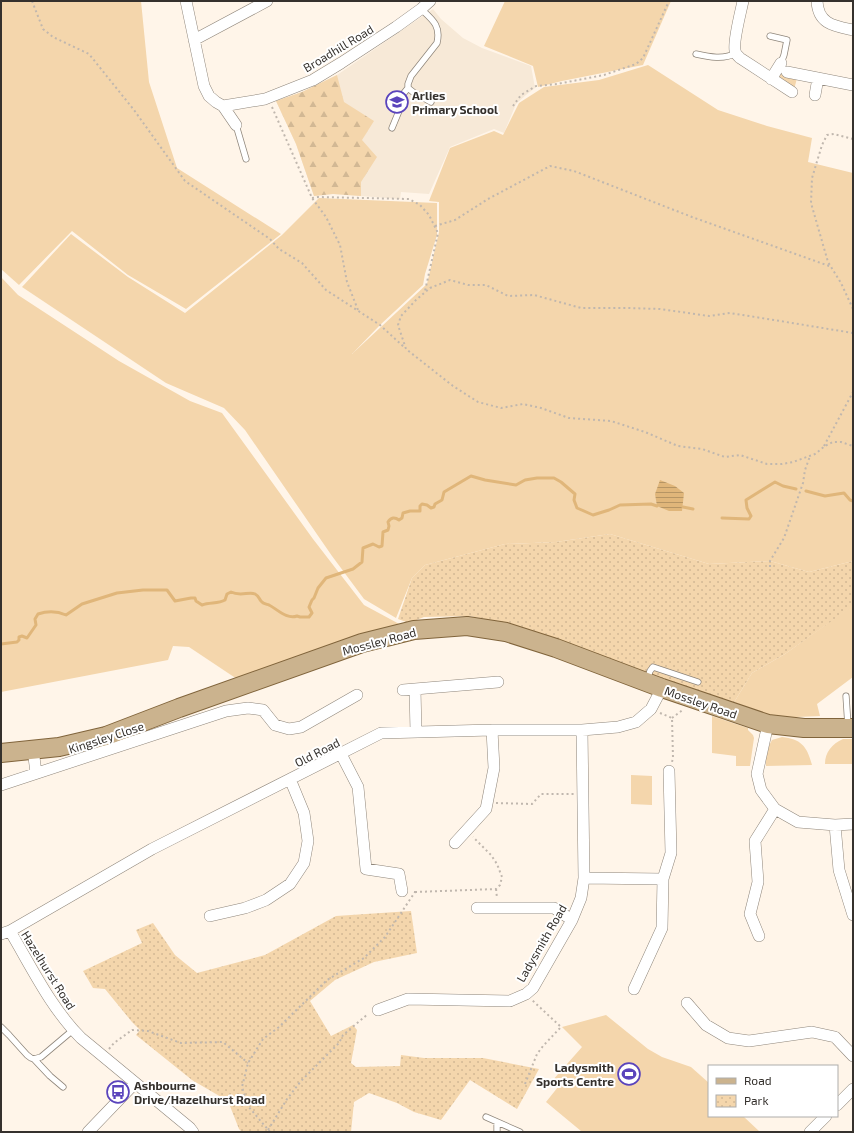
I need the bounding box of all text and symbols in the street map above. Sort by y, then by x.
street label: Broadhill Road [300,22,376,74]
place label: Arlies Primary School [412,88,498,117]
school or university icon: Arlies Primary School [384,89,410,115]
street label: Mossley Road [341,624,417,658]
street label: Mossley Road [663,683,739,721]
street label: Kingsley Close [67,718,145,756]
street label: Old Road [292,735,342,769]
street label: Ladysmith Road [513,902,569,984]
street label: Hazelhurst Road [19,928,79,1012]
place label: Ladysmith Sports Centre [536,1060,614,1088]
sports icon: Ladysmith Sports Centre [616,1061,642,1087]
legend [708,1065,838,1117]
text: Road [744,1073,772,1087]
place label: Ashbourne Drive/Hazelhurst Road [134,1078,265,1106]
bus stop icon: Ashbourne Drive/Hazelhurst Road [105,1079,131,1105]
text: Park [744,1093,769,1107]

